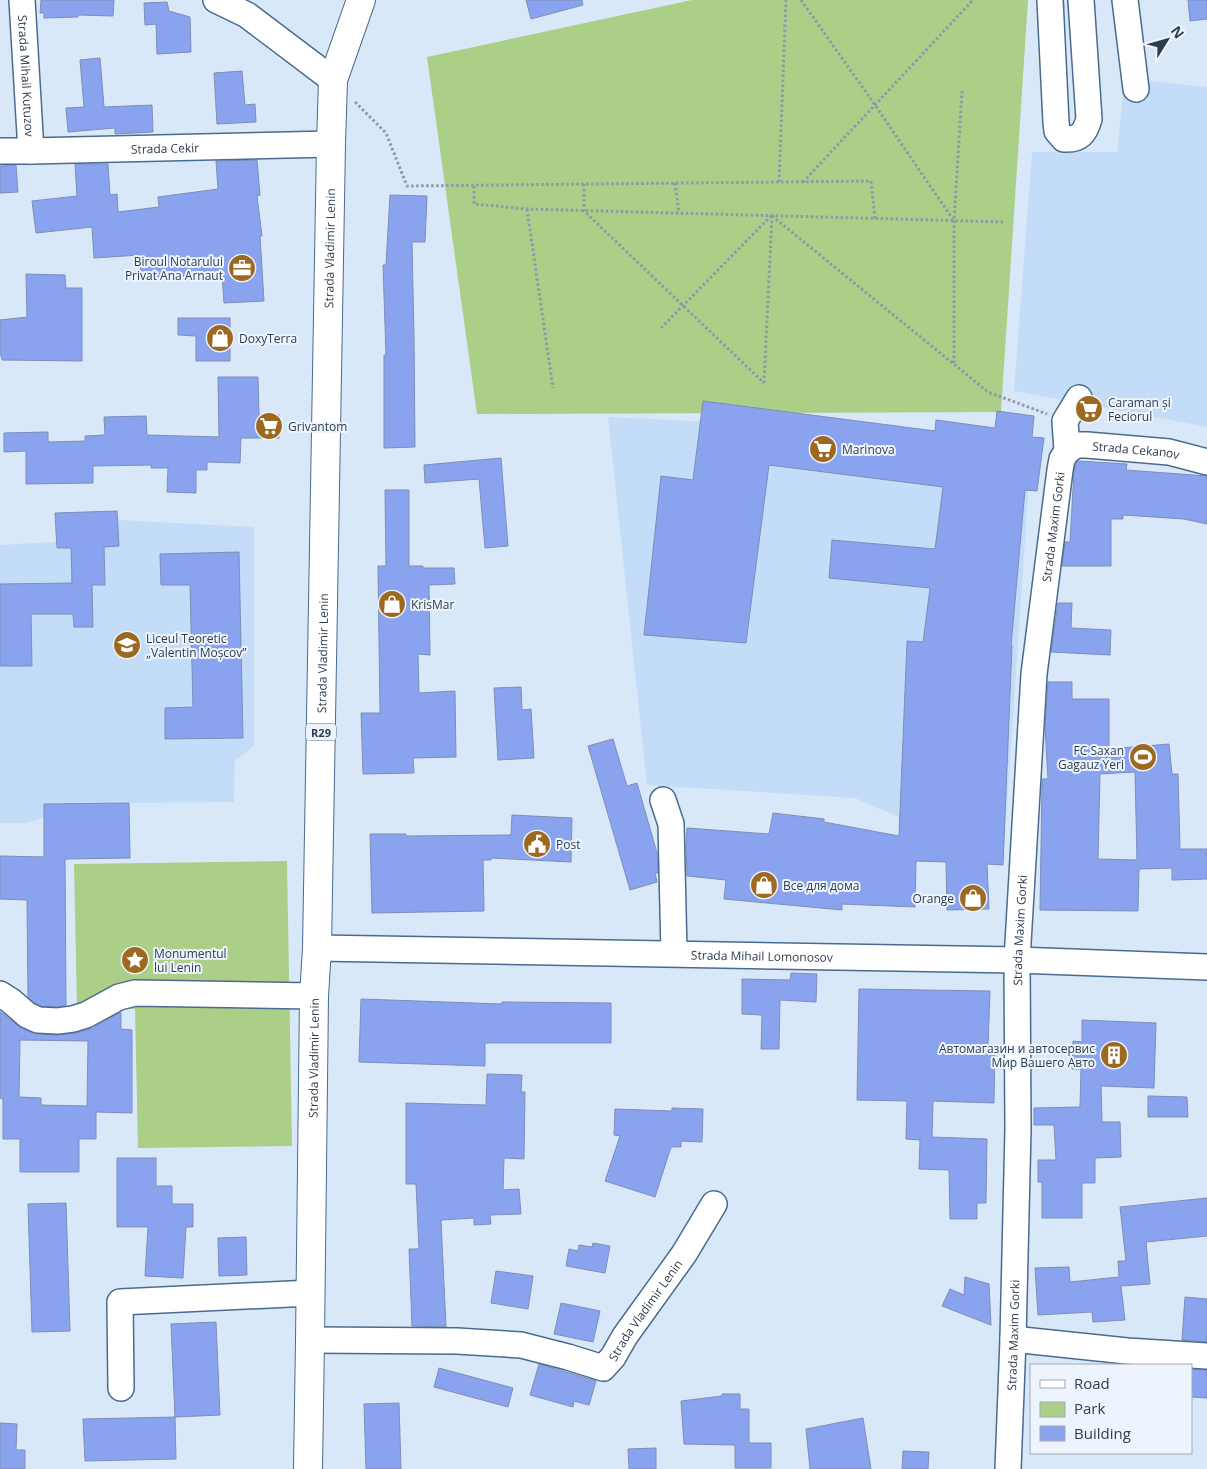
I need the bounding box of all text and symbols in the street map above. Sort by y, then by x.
street label: Strada Mihail Kutuzov [14,15,39,137]
north arrow [1142,15,1192,65]
text: N [1167,22,1189,42]
street label: Strada Cekir [131,139,199,157]
street label: Strada Vladimir Lenin [320,188,339,308]
place label: Biroul Notarului Privat Ana Arnaut [125,253,223,284]
office icon: Biroul Notarului Privat Ana Arnaut [227,253,257,283]
shop icon: DoxyTerra [205,323,235,353]
place label: DoxyTerra [239,330,297,347]
supermarket icon: Caraman și Feciorul [1074,394,1104,424]
place label: Caraman și Feciorul [1108,394,1171,425]
supermarket icon: Grivantom [254,411,284,441]
place label: Grivantom [288,418,347,435]
supermarket icon: Marinova [808,434,838,464]
street label: Strada Cekanov [1092,437,1181,463]
place label: Marinova [842,441,895,458]
street label: Strada Maxim Gorki [1037,471,1068,583]
shop icon: KrisMar [377,589,407,619]
street label: Strada Vladimir Lenin [313,593,332,713]
place label: KrisMar [411,596,454,613]
school or university icon: Liceul Teoretic „Valentin Moșcov” [112,630,142,660]
place label: Liceul Teoretic „Valentin Moșcov” [146,630,247,661]
road number: R29 [306,724,336,740]
place label: FC Saxan Gagauz Yeri [1058,742,1124,773]
sports icon: FC Saxan Gagauz Yeri [1128,742,1158,772]
public building icon: Post [522,829,552,859]
place label: Post [556,836,580,853]
shop icon: Все для дома [749,870,779,900]
street label: Strada Maxim Gorki [1008,874,1031,986]
place label: Все для дома [783,877,859,894]
shop icon: Orange [958,883,988,913]
place label: Orange [912,890,954,907]
place icon: Monumentul lui Lenin [120,945,150,975]
place label: Monumentul lui Lenin [154,945,227,976]
street label: Strada Mihail Lomonosov [691,946,833,965]
street label: Strada Vladimir Lenin [304,998,322,1118]
place label: Автомагазин и автосервис Мир Вашего Авто [939,1040,1095,1071]
building icon: Автомагазин и автосервис Мир Вашего Авто [1099,1040,1129,1070]
street label: Strada Vladimir Lenin [604,1256,686,1364]
street label: Strada Maxim Gorki [1003,1280,1023,1391]
legend [1030,1364,1192,1454]
text: Road [1074,1373,1110,1393]
text: Park [1074,1398,1105,1418]
text: Building [1074,1423,1131,1443]

